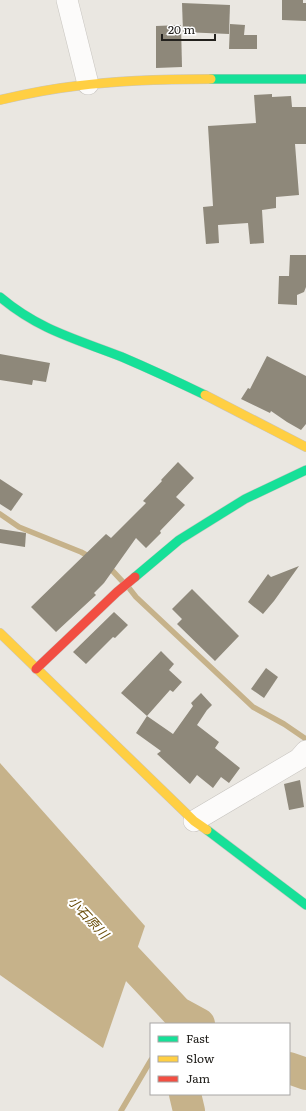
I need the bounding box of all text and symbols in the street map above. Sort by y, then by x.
scale bar [162,16,215,42]
text: 20 m [168,20,195,38]
water label: 小石原川 [64,892,115,944]
legend [150,1023,290,1095]
text: Fast [186,1029,210,1047]
text: Slow [186,1049,215,1067]
text: Jam [186,1069,211,1087]

